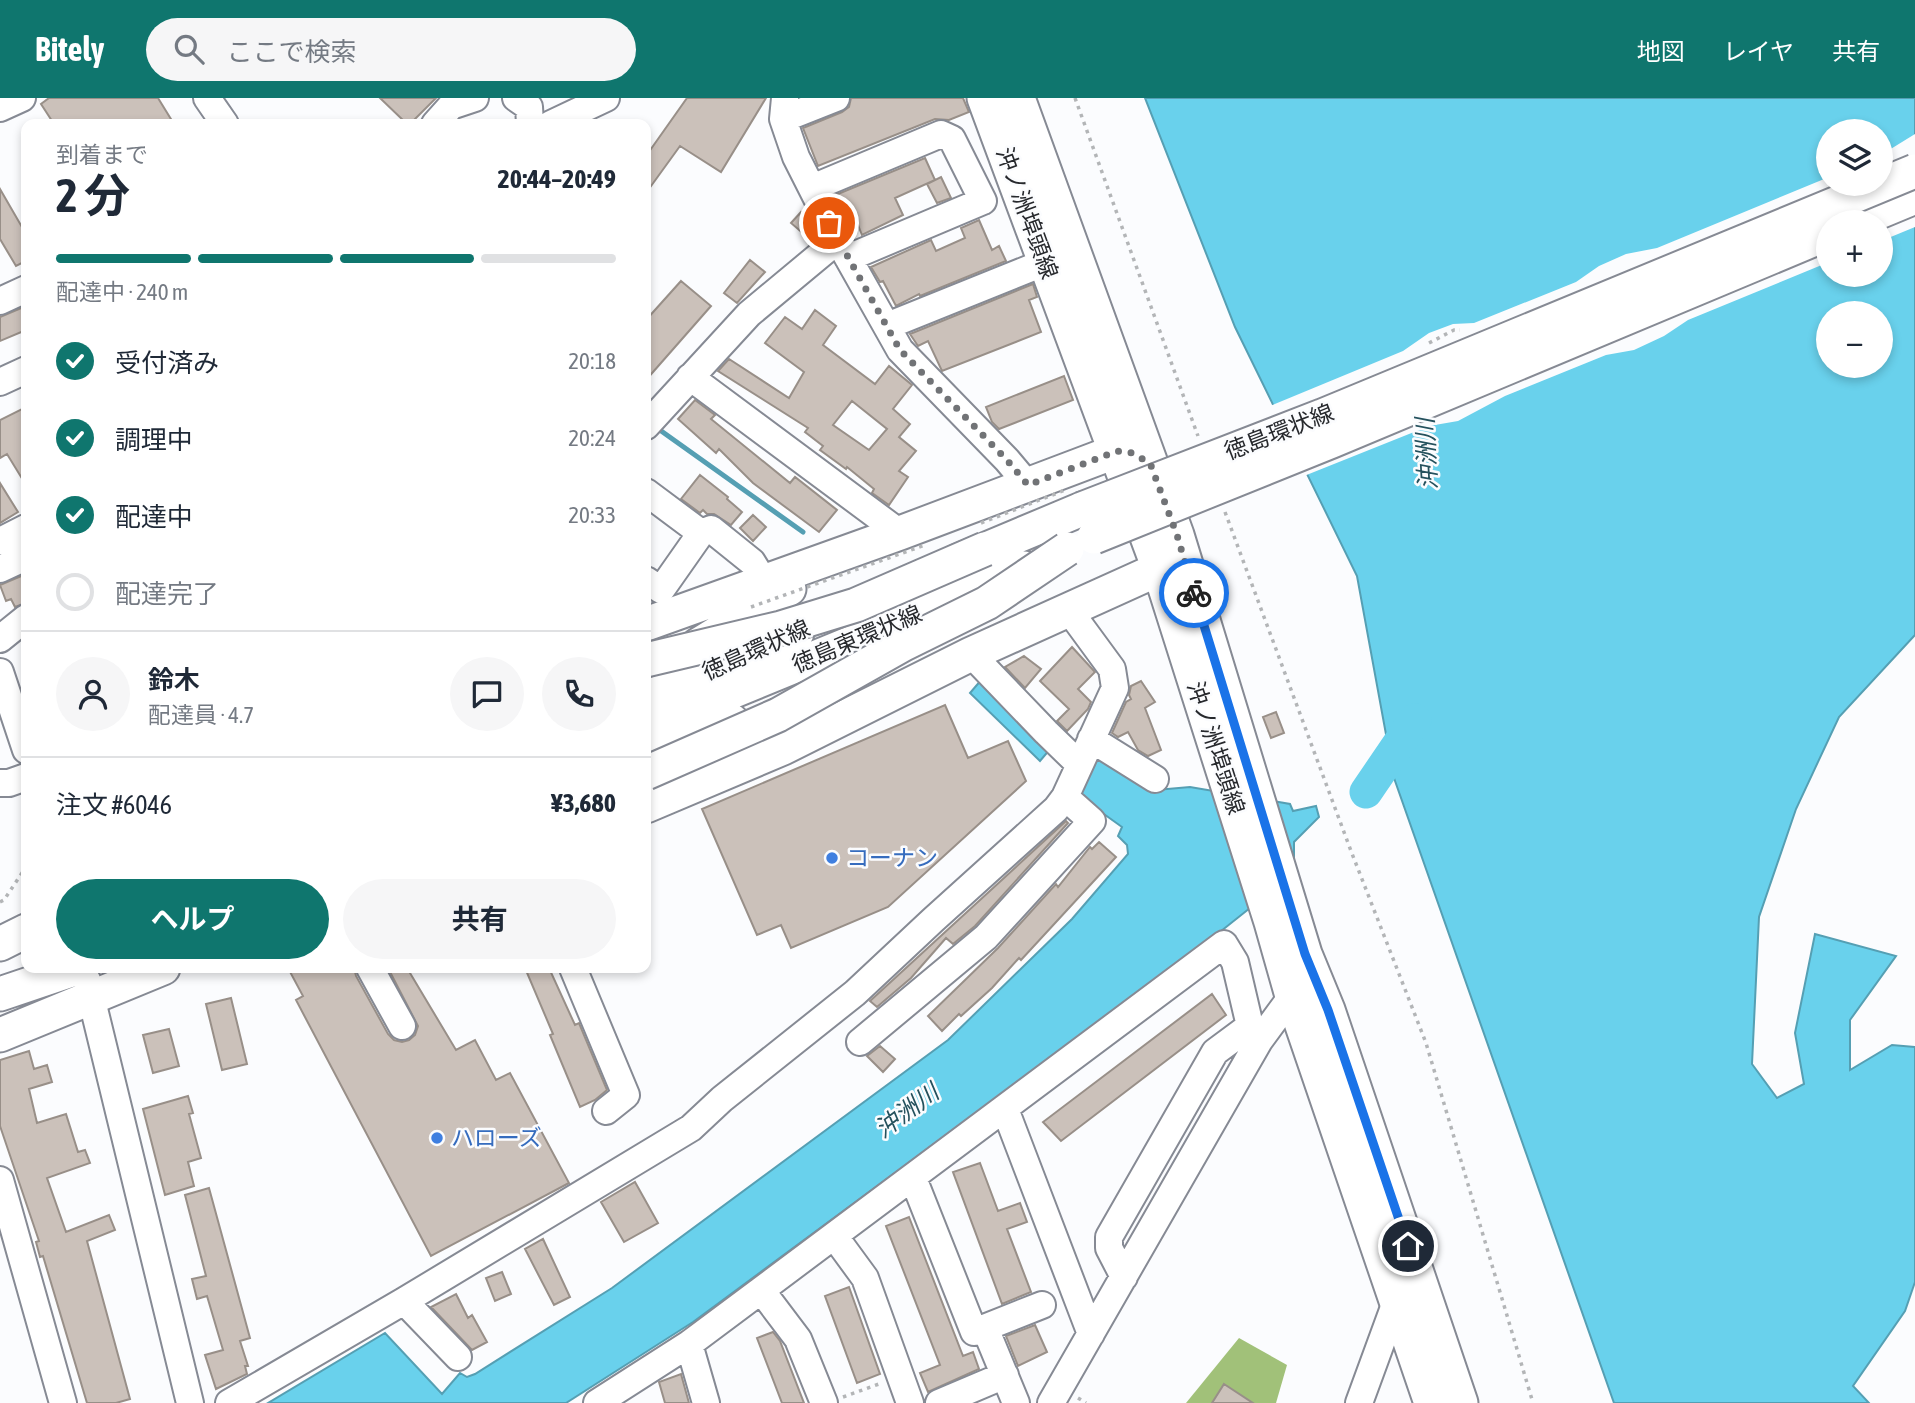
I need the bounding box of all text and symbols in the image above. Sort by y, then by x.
search box [146,18,636,81]
text: Bitely [35,30,104,68]
icon: search [170,30,208,68]
text: ここで検索 [226,37,356,67]
text: 地図 [1637,38,1685,65]
text: レイヤ [1723,38,1794,65]
text: 共有 [1832,38,1880,65]
map controls [1816,119,1893,378]
button: layers [1816,119,1893,196]
text: 到着まで [56,142,148,168]
street label: 沖ノ洲埠頭線 [991,144,1063,282]
text: 20:44–20:49 [498,164,616,194]
text: 2 分 [56,169,130,222]
pin [799,193,859,253]
icon: bag [810,204,848,242]
button: + [1816,210,1893,287]
text: 配達中 · 240 m [56,279,188,305]
button: − [1816,301,1893,378]
icon: check [56,342,94,380]
text: 受付済み [115,348,219,378]
text: 20:18 [568,348,616,374]
street label: 徳島環状線 [1221,399,1337,465]
water label: 沖洲川 [1411,414,1442,491]
icon: check [56,419,94,457]
text: 調理中 [115,425,193,455]
text: 20:24 [568,425,616,451]
icon: check [56,496,94,534]
text: 配達中 [115,502,193,532]
text: 20:33 [568,502,616,528]
courier [1159,558,1229,628]
icon: bike [1175,574,1213,612]
text: 配達完了 [115,579,219,609]
street label: 徳島東環状線 [788,600,926,678]
street label: 徳島環状線 [698,615,814,685]
button: person [56,657,130,731]
button: chat [450,657,524,731]
button: phone [542,657,616,731]
text: 鈴木 [148,665,200,695]
street label: 沖ノ洲埠頭線 [1182,678,1250,818]
text: 配達員 · 4.7 [148,702,254,728]
text: ¥3,680 [551,788,616,818]
text: 注文 #6046 [56,790,172,820]
place label: コーナン [846,845,938,871]
marker: コーナン [824,850,840,866]
button: ヘルプ [56,879,329,959]
button: 共有 [343,879,616,959]
water label: 沖洲川 [870,1076,946,1143]
place label: ハローズ [451,1125,542,1151]
marker: ハローズ [429,1130,445,1146]
pin [1378,1216,1438,1276]
icon: home [1389,1227,1427,1265]

